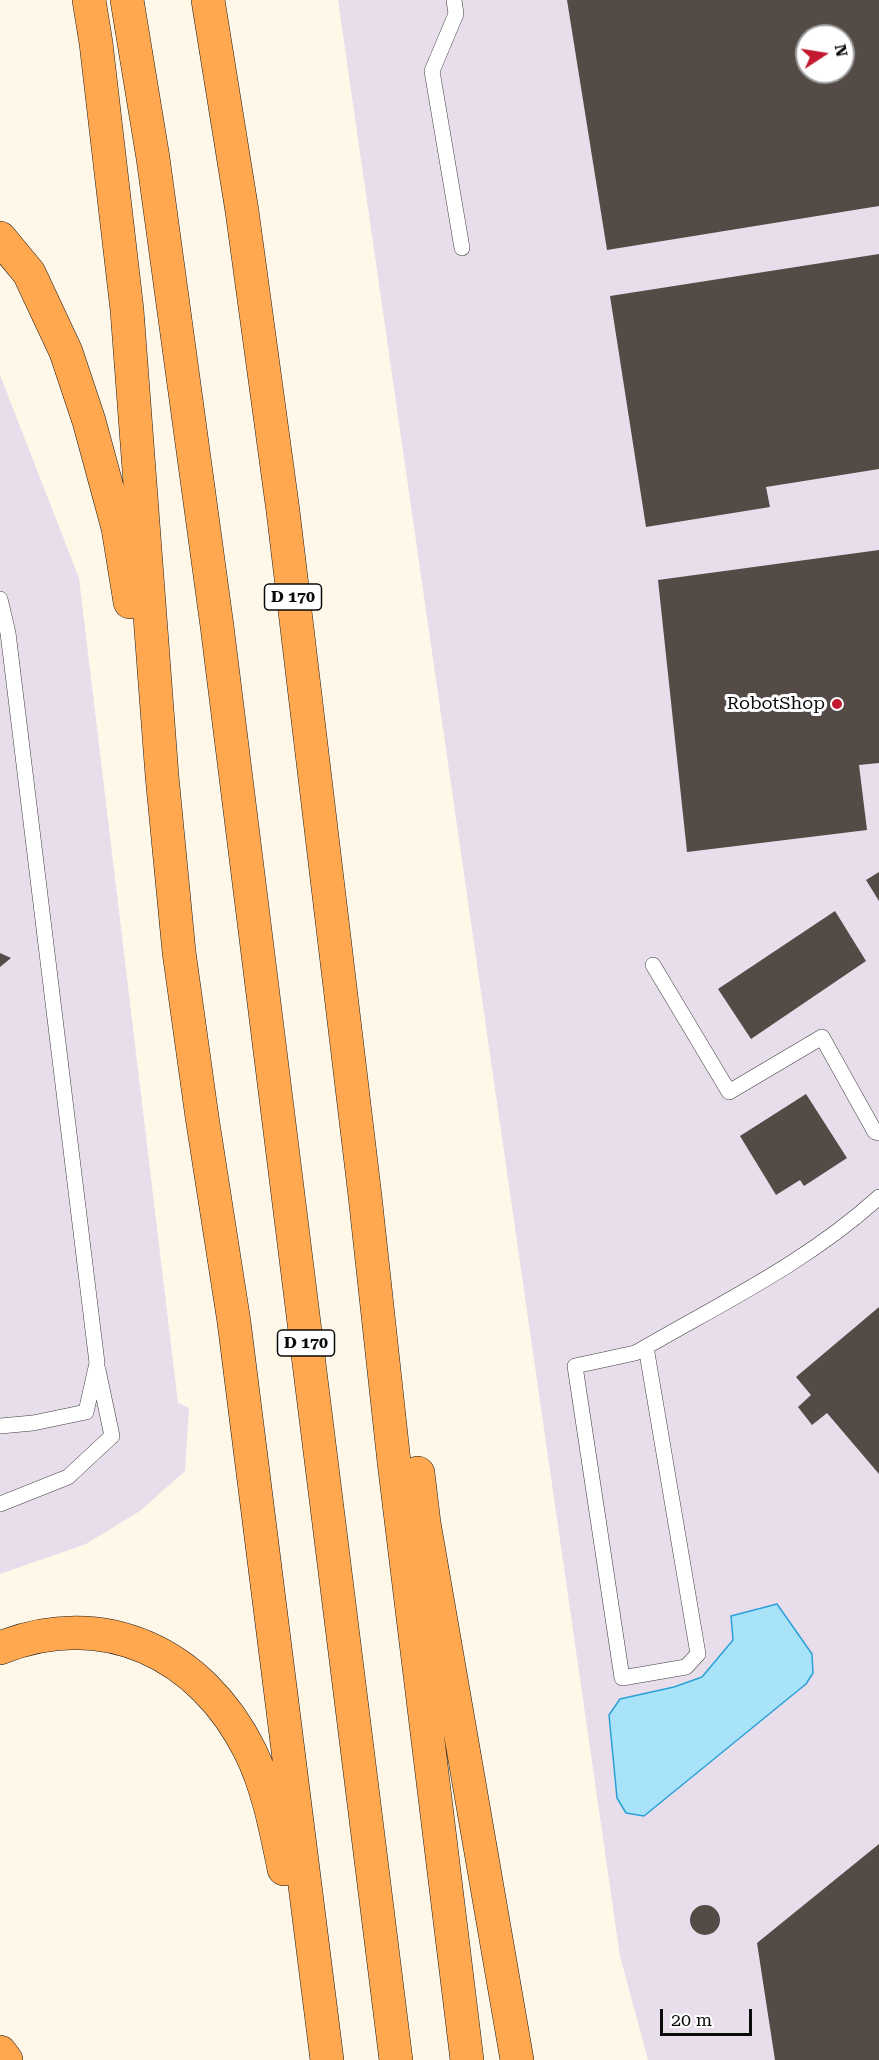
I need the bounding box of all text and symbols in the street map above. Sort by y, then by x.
north arrow [795,24,855,84]
text: N [831,43,852,59]
road number: D 170 [264,584,322,610]
place label: RobotShop [727,693,825,715]
marker: RobotShop [830,697,844,711]
road number: D 170 [278,1330,334,1356]
scale bar [663,1997,754,2035]
text: 20 m [671,2009,712,2030]

